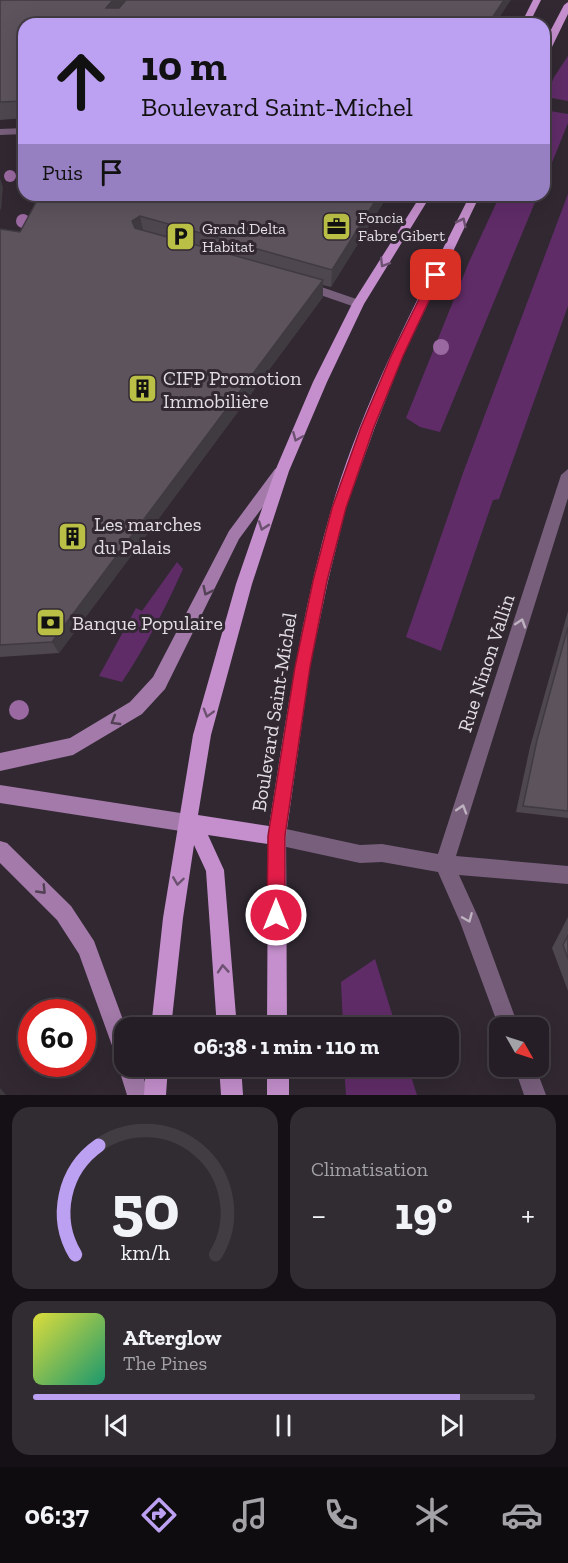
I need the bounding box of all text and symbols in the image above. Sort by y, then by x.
text: 10 m [141,40,227,91]
icon: ahead [42,42,120,120]
text: Boulevard Saint-Michel [141,91,413,123]
icon: arrive [95,156,128,189]
text: Puis [42,159,83,186]
place label: Foncia Fabre Gibert [358,208,445,245]
office icon: Foncia Fabre Gibert [321,210,353,242]
one-way arrow [455,217,467,228]
place label: Grand Delta Habitat [202,219,286,256]
parking icon: Grand Delta Habitat [165,221,197,253]
pin [410,249,461,300]
one-way arrow [380,256,391,267]
icon: arrive [419,258,452,291]
place label: CIFP Promotion Immobilière [163,366,302,413]
building icon: CIFP Promotion Immobilière [126,373,158,405]
one-way arrow [292,430,304,441]
place label: Les marches du Palais [94,512,202,559]
building icon: Les marches du Palais [57,520,89,552]
one-way arrow [258,520,271,531]
one-way arrow [202,584,214,595]
street label: Rue Ninon Vallin [452,590,520,735]
bank icon: Banque Populaire [35,607,67,639]
place label: Banque Populaire [72,611,223,635]
street label: Boulevard Saint-Michel [246,611,302,813]
one-way arrow [514,618,526,629]
one-way arrow [203,707,215,718]
one-way arrow [111,713,121,725]
one-way arrow [455,804,467,815]
one-way arrow [173,876,185,886]
position arrow [244,883,308,947]
one-way arrow [35,884,46,894]
one-way arrow [461,912,473,923]
one-way arrow [217,965,230,974]
speed limit sign: 60 [18,999,96,1077]
north arrow [489,1017,549,1077]
map controls [489,1017,549,1077]
text: 06:38 · 1 min · 110 m [194,1033,379,1060]
text: Climatisation [311,1157,428,1181]
text: 50 [111,1170,179,1245]
text: 19° [395,1187,453,1241]
text: − [311,1195,326,1234]
text: + [521,1195,535,1234]
text: km/h [121,1240,169,1265]
text: Afterglow [123,1324,221,1351]
text: The Pines [123,1351,207,1375]
icon: previous [100,1409,133,1442]
icon: pause [267,1409,300,1442]
icon: next [435,1409,468,1442]
icon: directions [138,1494,180,1536]
icon: music [229,1494,271,1536]
icon: phone [320,1494,362,1536]
icon: climate [411,1494,453,1536]
icon: car [501,1494,543,1536]
text: 06:37 [24,1499,89,1531]

